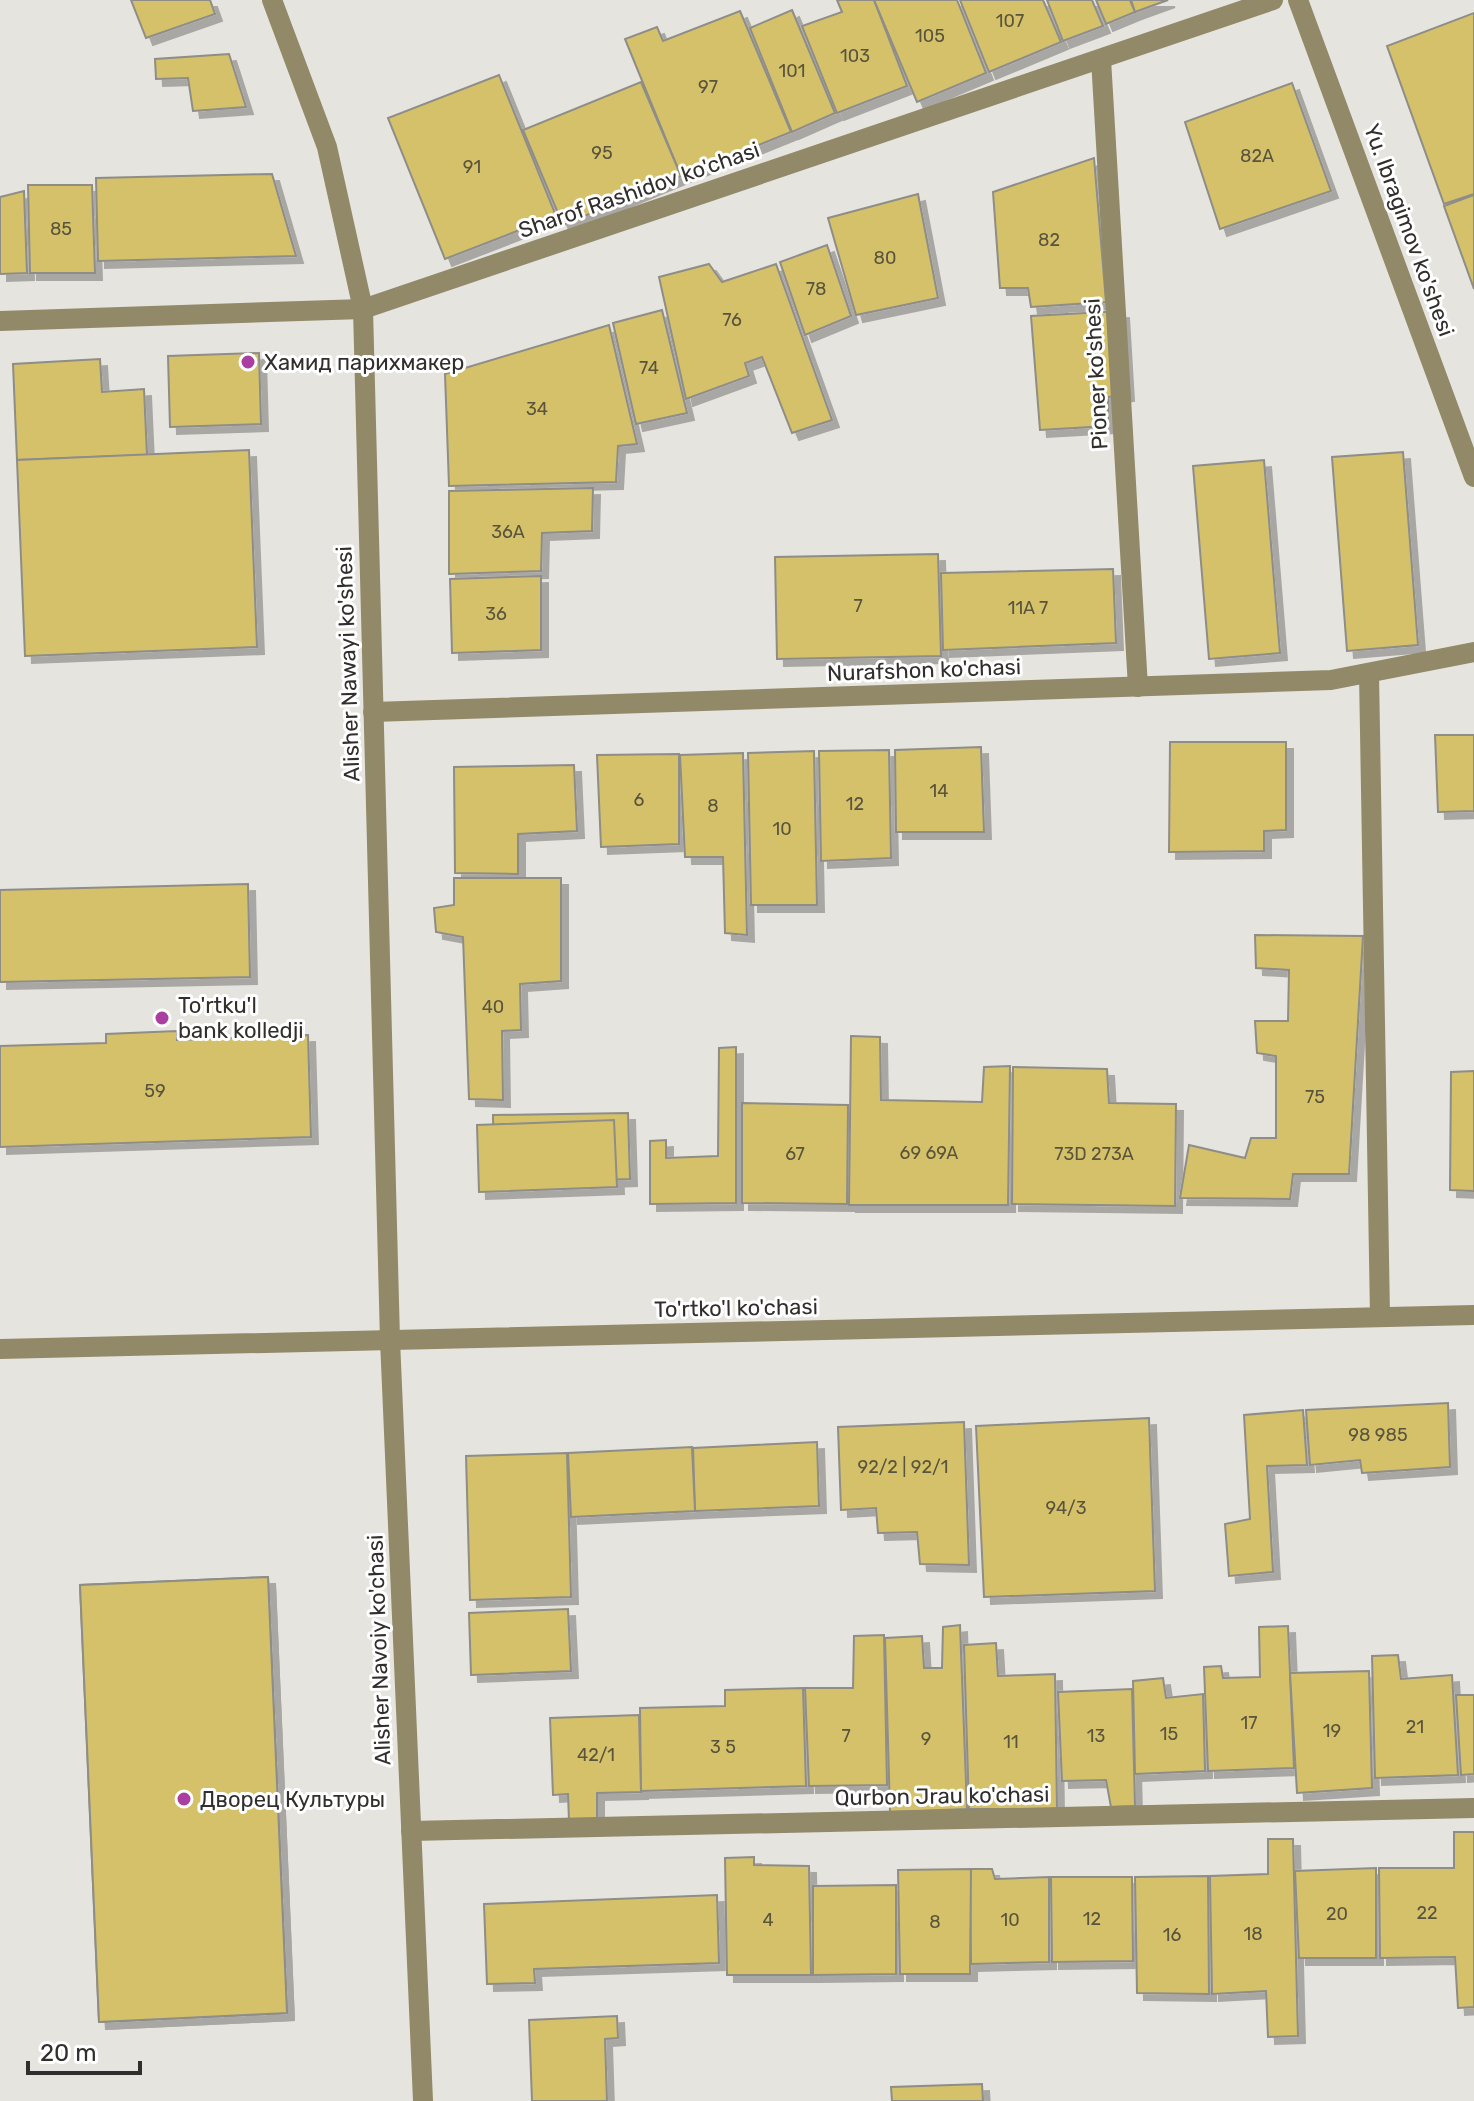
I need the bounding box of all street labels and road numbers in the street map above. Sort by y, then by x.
street label: Yu. Ibragimov ko'shesi [1358,120,1460,340]
street label: Sharof Rashidov ko'chasi [515,136,763,244]
street label: Pioner ko'shesi [1079,298,1113,450]
street label: Alisher Nawayi ko'shesi [330,546,366,782]
street label: Nurafshon ko'chasi [826,653,1022,687]
street label: To'rtko'l ko'chasi [654,1293,818,1323]
street label: Alisher Navoiy ko'chasi [361,1534,397,1766]
street label: Qurbon Jrau ko'chasi [834,1781,1050,1811]

